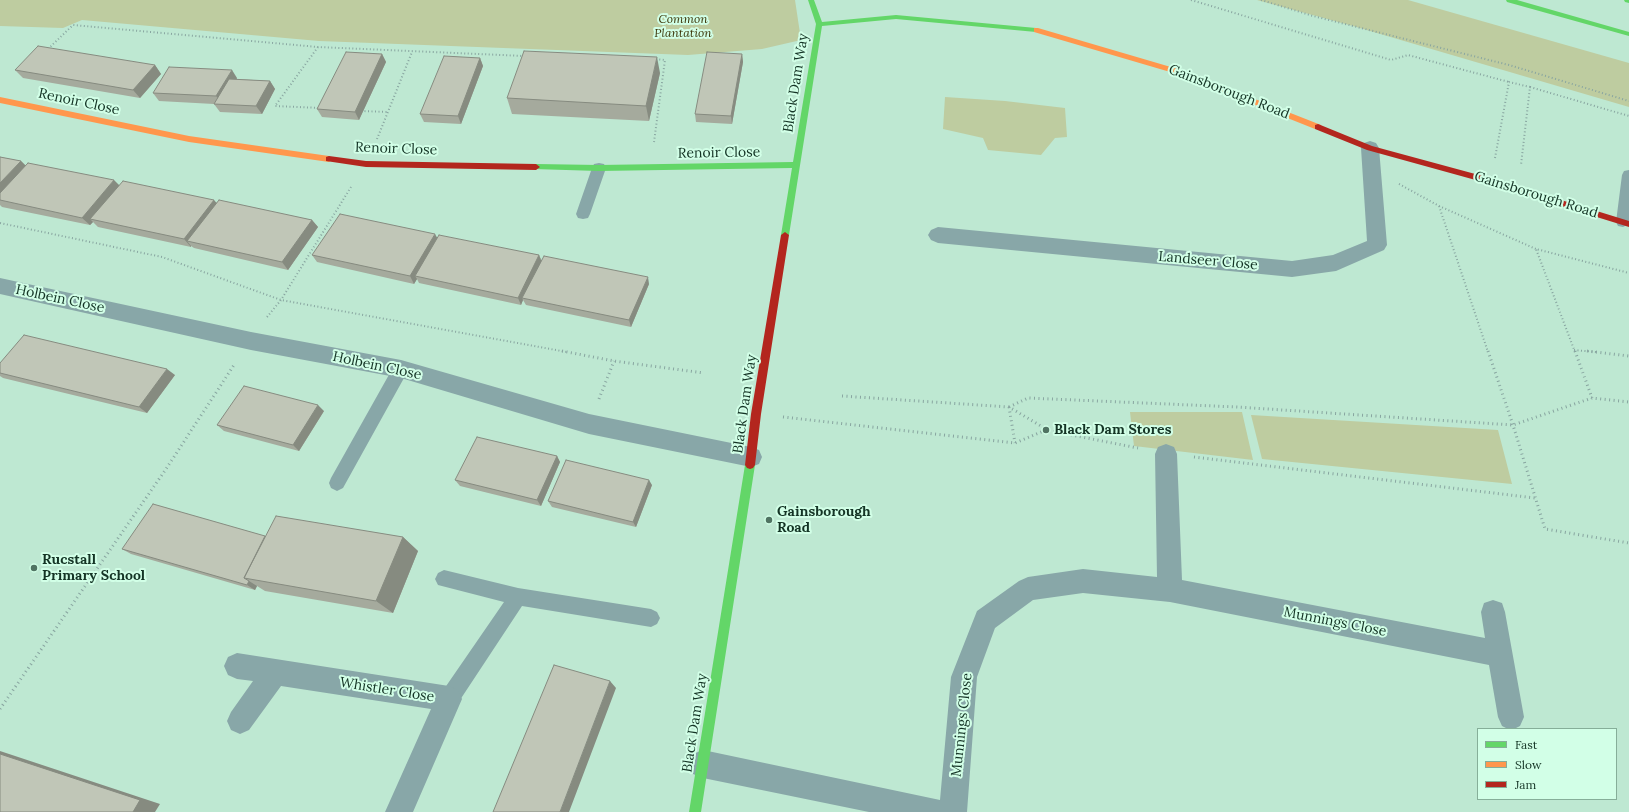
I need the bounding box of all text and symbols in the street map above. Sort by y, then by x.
park label: Common Plantation [654,13,712,41]
street label: Black Dam Way [780,32,812,134]
street label: Gainsborough Road [1166,61,1292,123]
street label: Renoir Close [37,85,121,119]
street label: Renoir Close [354,139,438,159]
street label: Renoir Close [678,144,760,162]
street label: Gainsborough Road [1472,168,1600,222]
street label: Landseer Close [1158,248,1258,274]
street label: Holbein Close [14,281,106,317]
street label: Holbein Close [331,348,423,384]
street label: Black Dam Way [730,353,760,455]
place label: Black Dam Stores [1054,422,1171,438]
marker: Black Dam Stores [1041,425,1051,435]
place label: Gainsborough Road [777,504,871,536]
marker: Gainsborough Road [764,515,774,525]
place label: Rucstall Primary School [42,552,145,584]
marker: Rucstall Primary School [29,563,39,573]
street label: Munnings Close [1282,604,1388,640]
street label: Black Dam Way [679,672,711,774]
street label: Munnings Close [948,672,976,778]
street label: Whistler Close [339,674,435,706]
legend [1477,728,1617,800]
text: Fast [1515,737,1538,752]
text: Slow [1515,757,1542,772]
text: Jam [1515,777,1536,792]

